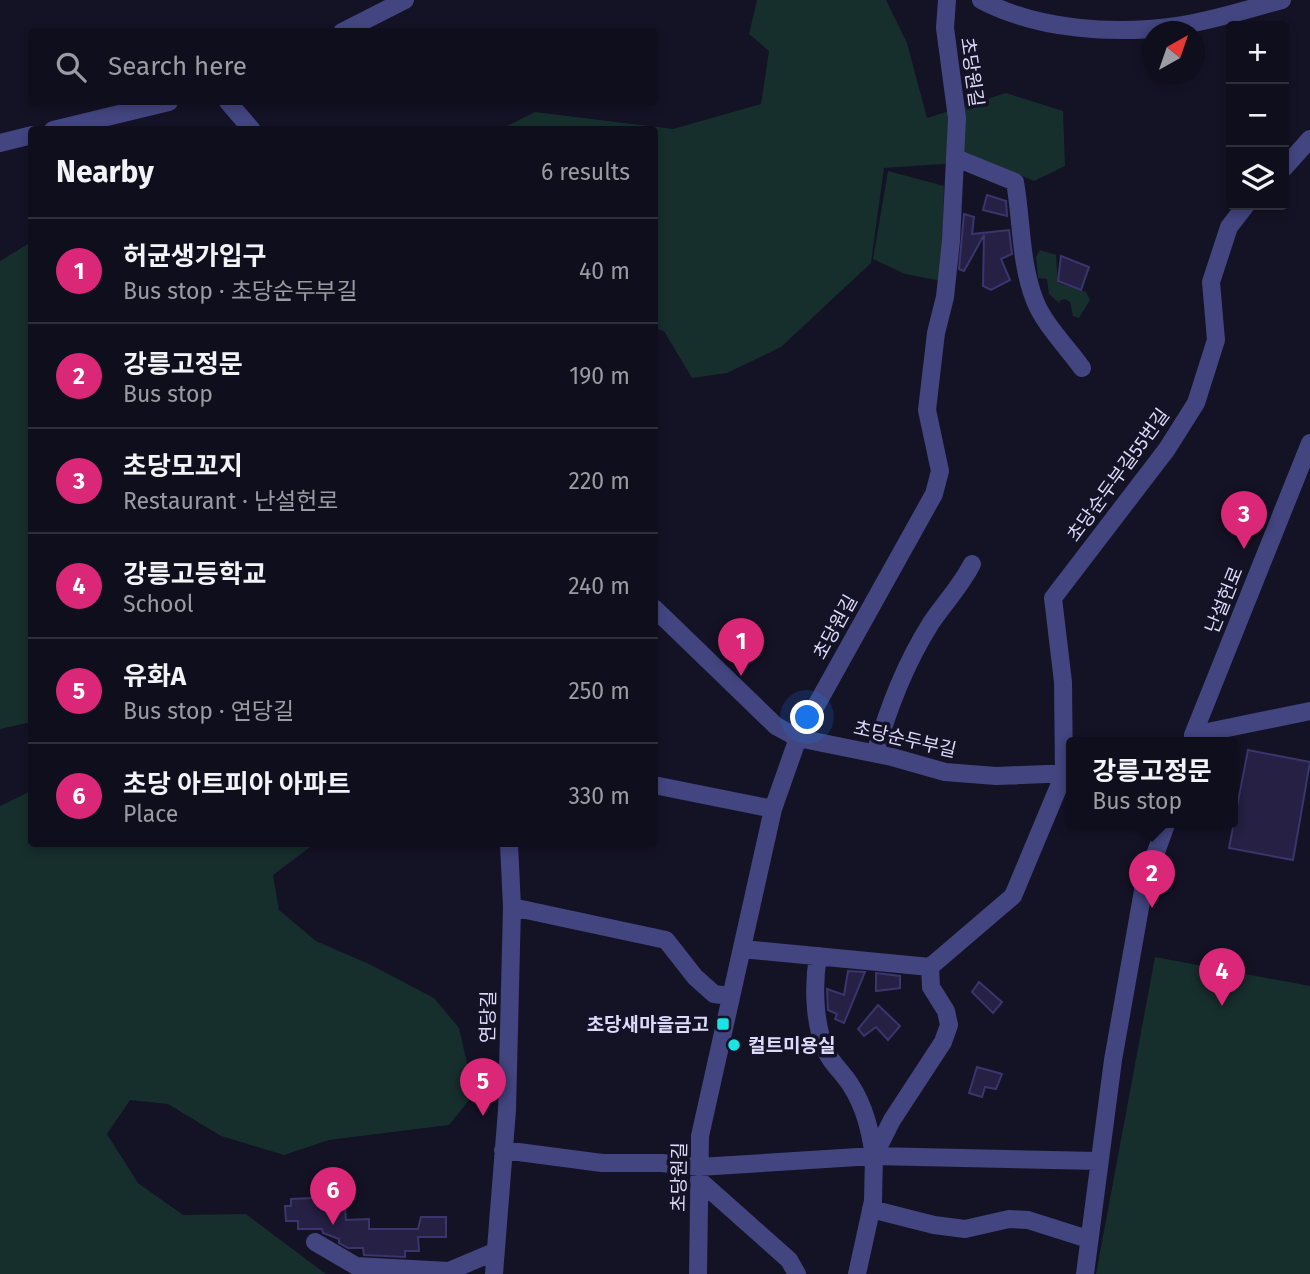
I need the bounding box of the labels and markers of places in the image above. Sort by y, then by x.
pin: 3 [1221,491,1267,549]
pin: 1 [718,618,764,676]
pin: 2 [1129,850,1175,908]
pin: 4 [1199,948,1245,1006]
place label: 초당새마을금고 [587,1013,709,1036]
marker: 초당새마을금고 [715,1016,731,1032]
place label: 컬트미용실 [748,1034,835,1057]
marker: 컬트미용실 [726,1037,742,1053]
pin: 5 [460,1058,506,1116]
pin: 6 [310,1167,356,1225]

